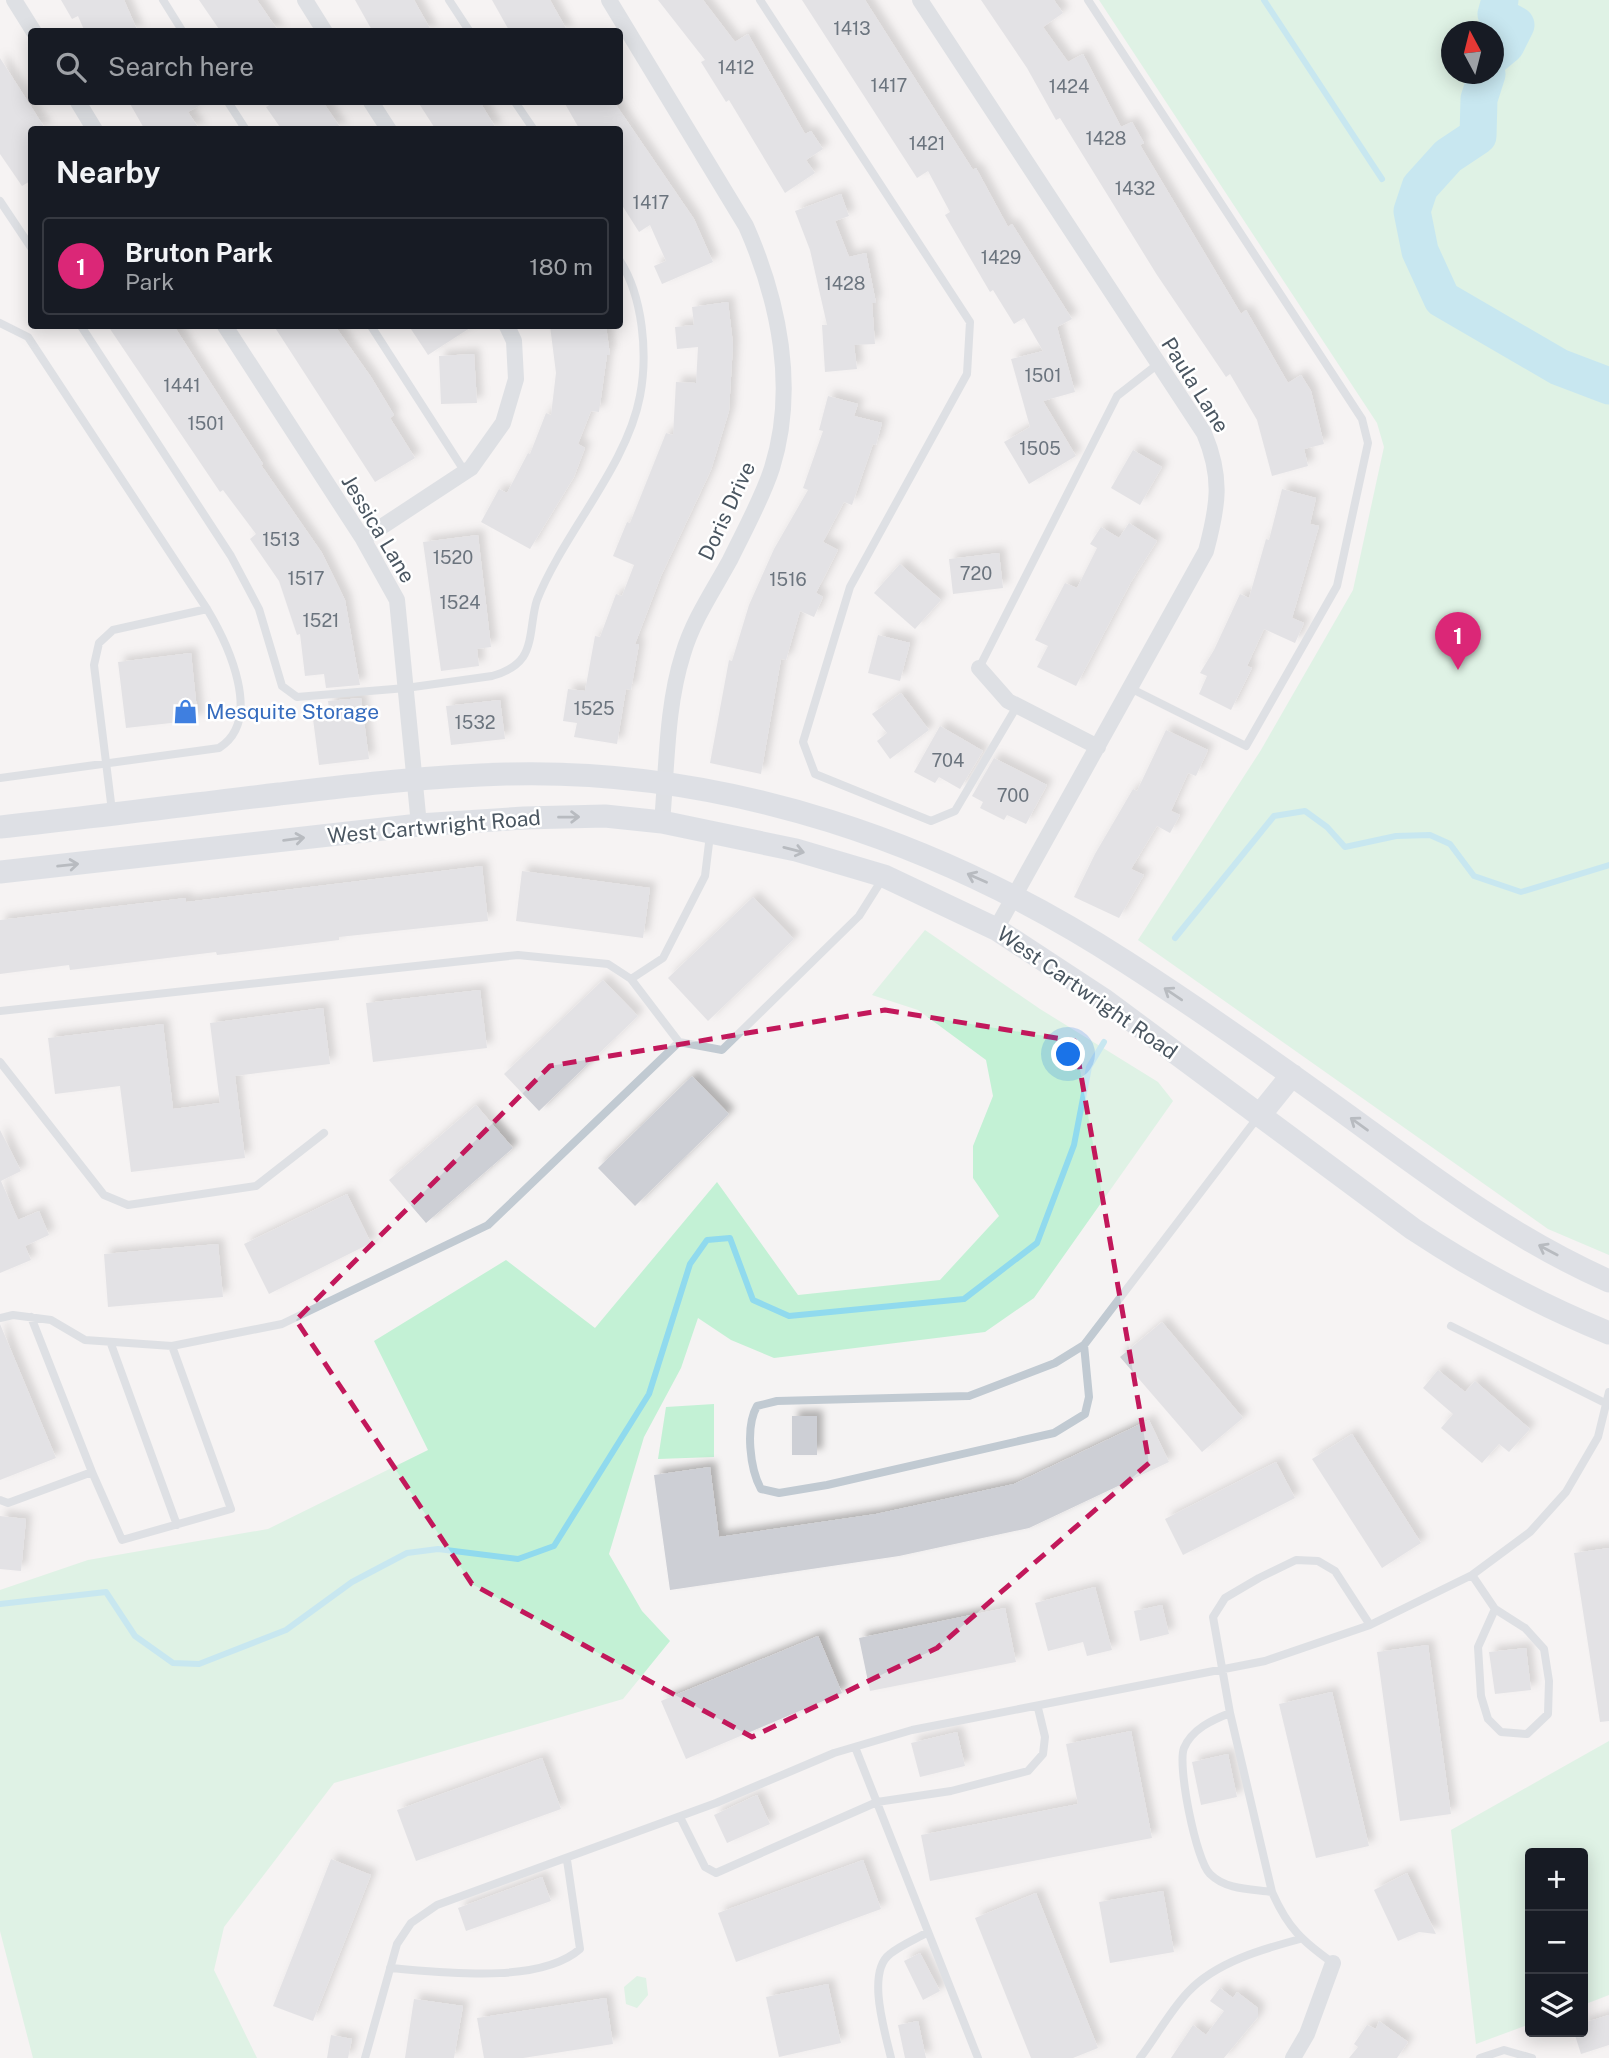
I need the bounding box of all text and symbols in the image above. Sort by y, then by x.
house number: 1413 [833,18,871,39]
north arrow [1441,21,1504,84]
search box [28,28,623,105]
icon: search [52,48,90,86]
text: Search here [108,51,254,82]
house number: 1412 [718,57,754,78]
house number: 1417 [871,75,907,96]
house number: 1424 [1049,76,1089,97]
house number: 1428 [1085,128,1127,149]
house number: 1421 [909,133,945,154]
text: Nearby [56,154,160,190]
house number: 1432 [1115,178,1155,199]
house number: 1417 [633,192,669,213]
text: Bruton Park [125,237,273,268]
house number: 1429 [981,247,1021,268]
text: 1 [76,253,86,280]
text: 180 m [529,253,593,280]
text: Park [125,268,174,295]
house number: 1428 [824,273,866,294]
street label: Paula Lane [1156,333,1235,437]
house number: 1501 [1024,365,1062,386]
house number: 1441 [163,375,201,396]
house number: 1501 [187,413,225,434]
house number: 1505 [1019,438,1061,459]
street label: Doris Drive [693,458,760,564]
street label: Jessica Lane [336,470,421,587]
house number: 1513 [262,529,300,550]
house number: 1520 [433,547,473,568]
house number: 720 [960,563,992,584]
house number: 1517 [288,568,325,589]
house number: 1516 [769,569,807,590]
house number: 1524 [440,592,480,613]
house number: 1521 [303,610,339,631]
pin: 1 [1435,612,1481,670]
shop icon: Mesquite Storage [172,698,200,726]
house number: 1525 [573,698,615,719]
place label: Mesquite Storage [206,699,379,724]
house number: 1532 [455,712,495,733]
house number: 704 [932,750,964,771]
house number: 700 [997,785,1029,806]
street label: West Cartwright Road [326,805,542,848]
one-way arrow [558,810,581,824]
one-way arrow [282,833,305,846]
one-way arrow [782,844,805,857]
one-way arrow [56,858,79,871]
one-way arrow [967,871,989,884]
street label: West Cartwright Road [992,921,1182,1064]
one-way arrow [1164,987,1183,1001]
your location [1051,1037,1085,1071]
one-way arrow [1350,1117,1369,1131]
one-way arrow [1538,1243,1559,1256]
map controls [1525,1848,1588,2037]
button: + [1525,1848,1588,1911]
button: − [1525,1911,1588,1974]
button: layers [1525,1974,1588,2037]

